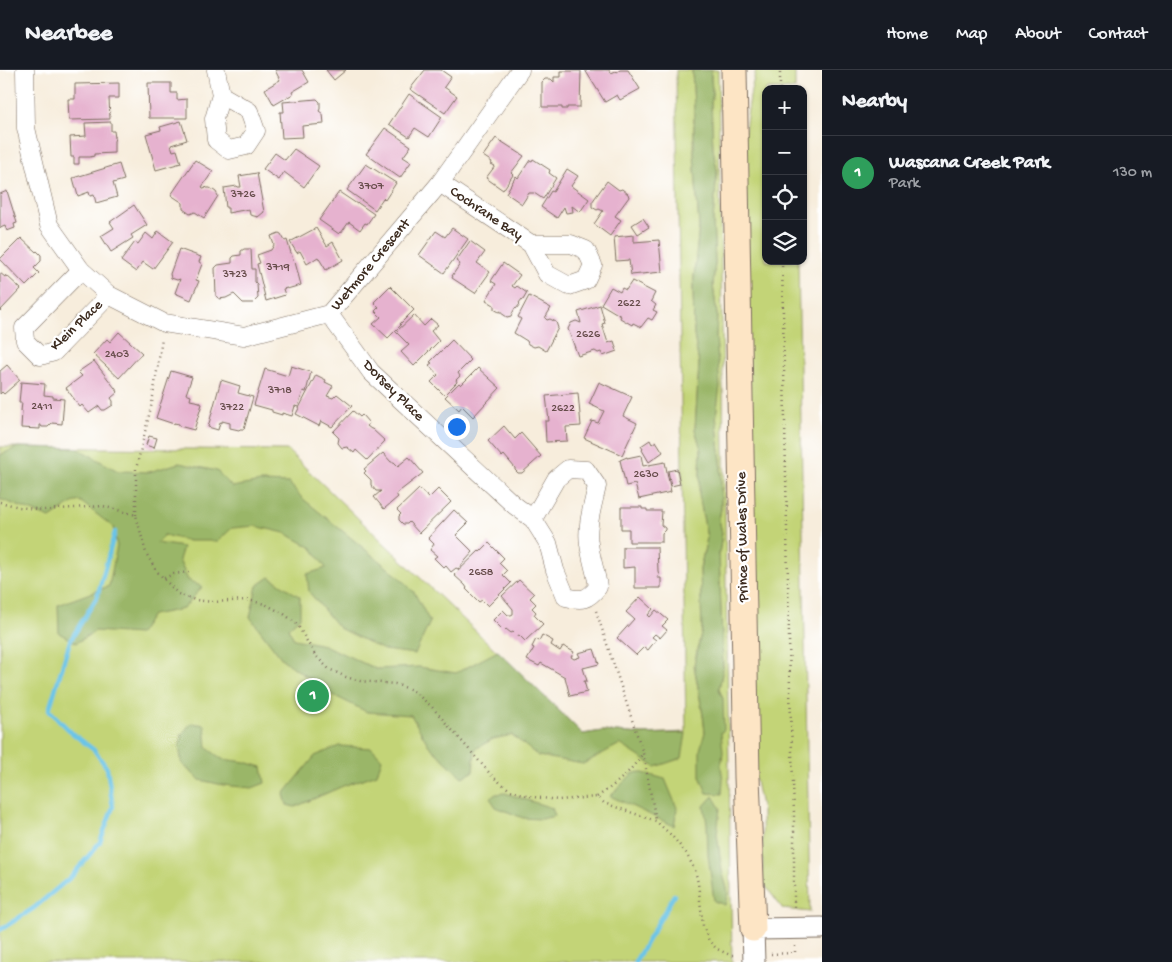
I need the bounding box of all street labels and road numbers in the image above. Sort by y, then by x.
street label: Cochrane Bay [446,183,527,245]
street label: Wetmore Crescent [327,214,416,315]
street label: Klein Place [47,296,107,355]
street label: Dorsey Place [358,356,428,426]
street label: Prince of Wales Drive [733,472,753,603]

